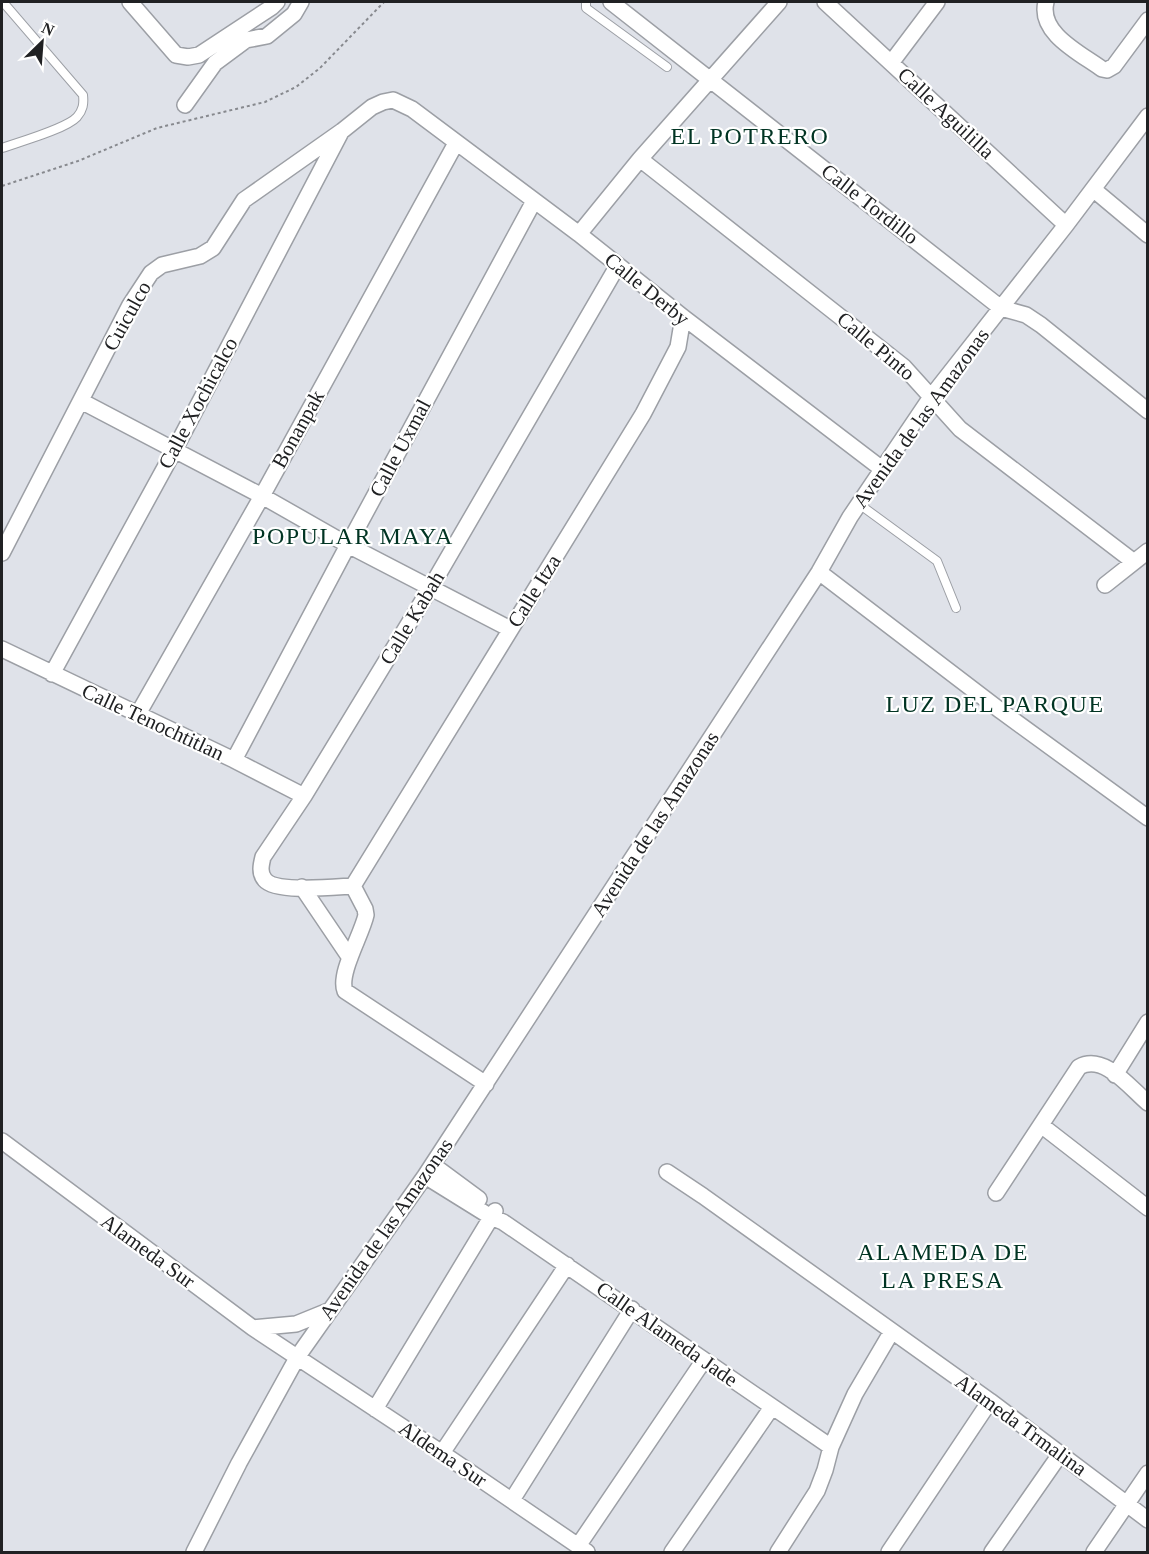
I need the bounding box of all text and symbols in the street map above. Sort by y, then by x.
north arrow [12,12,72,72]
text: N [39,19,57,39]
street label: Calle Aguililla [893,62,1000,164]
district label: EL POTRERO [671,123,829,149]
street label: Calle Tordillo [817,159,923,249]
street label: Calle Derby [600,248,695,331]
street label: Cuiculco [98,277,156,355]
street label: Calle Pinto [832,307,920,385]
street label: Avenida de las Amazonas [848,324,994,512]
street label: Calle Xochicalco [153,333,243,473]
street label: Bonanpak [267,386,329,472]
street label: Calle Uxmal [364,395,436,501]
district label: POPULAR MAYA [252,523,454,549]
street label: Calle Itza [502,550,566,632]
street label: Calle Kabah [375,567,449,669]
street label: Calle Tenochtitlan [78,679,228,766]
district label: LUZ DEL PARQUE [885,691,1105,717]
street label: Avenida de las Amazonas [586,727,724,921]
street label: Avenida de las Amazonas [314,1134,458,1324]
street label: Alameda Sur [96,1209,200,1293]
district label: ALAMEDA DE LA PRESA [857,1239,1029,1293]
street label: Calle Alameda Jade [592,1276,742,1392]
street label: Alameda Trmalina [950,1369,1092,1481]
street label: Aldema Sur [394,1416,492,1492]

